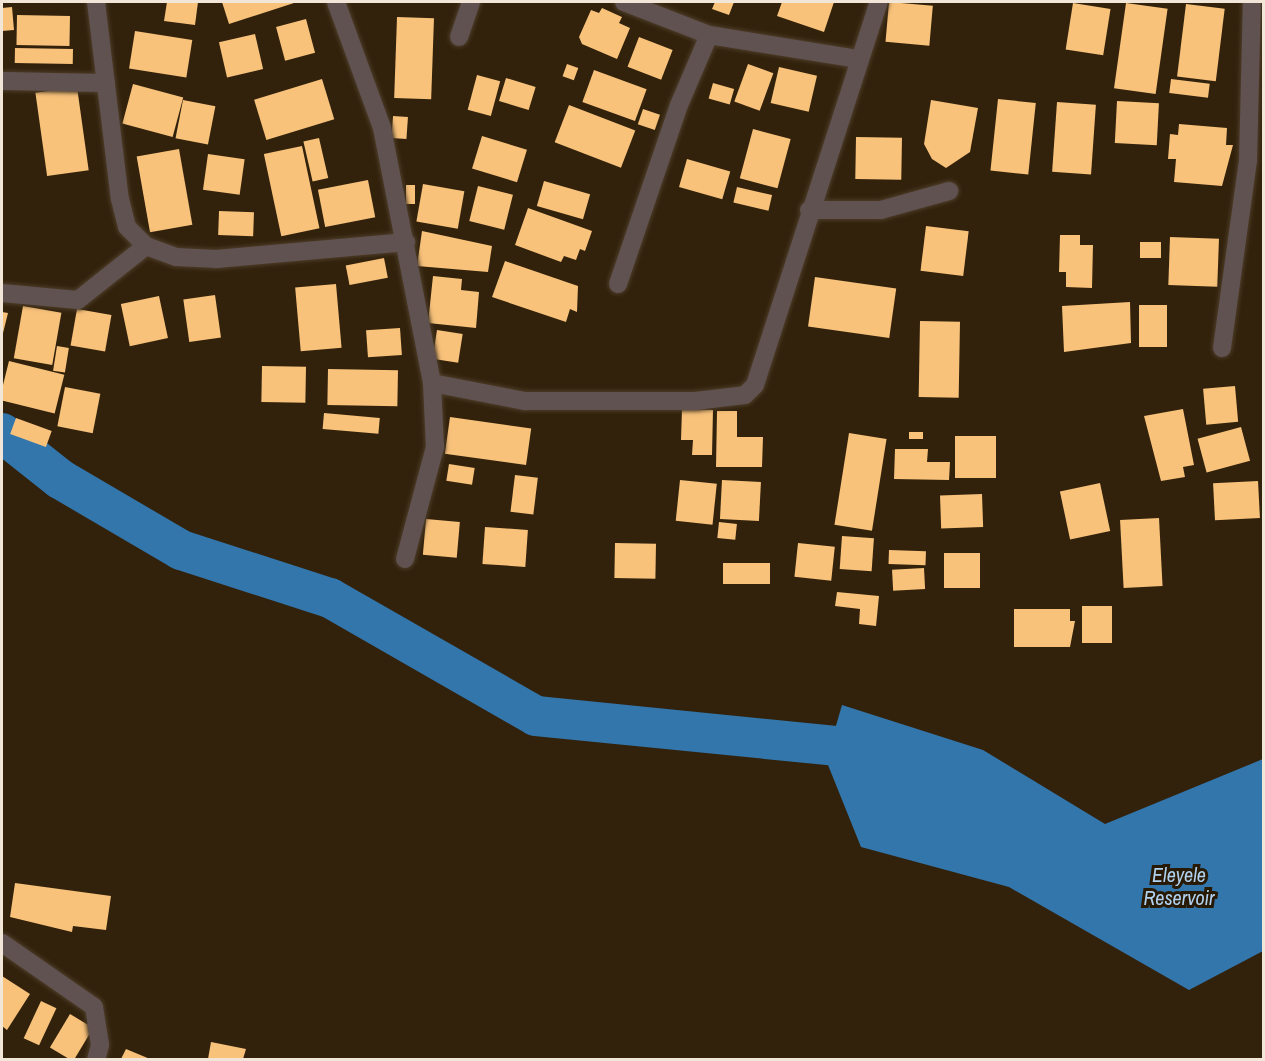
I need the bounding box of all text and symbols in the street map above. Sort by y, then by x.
water label: Eleyele Reservoir [1143,862,1215,909]

